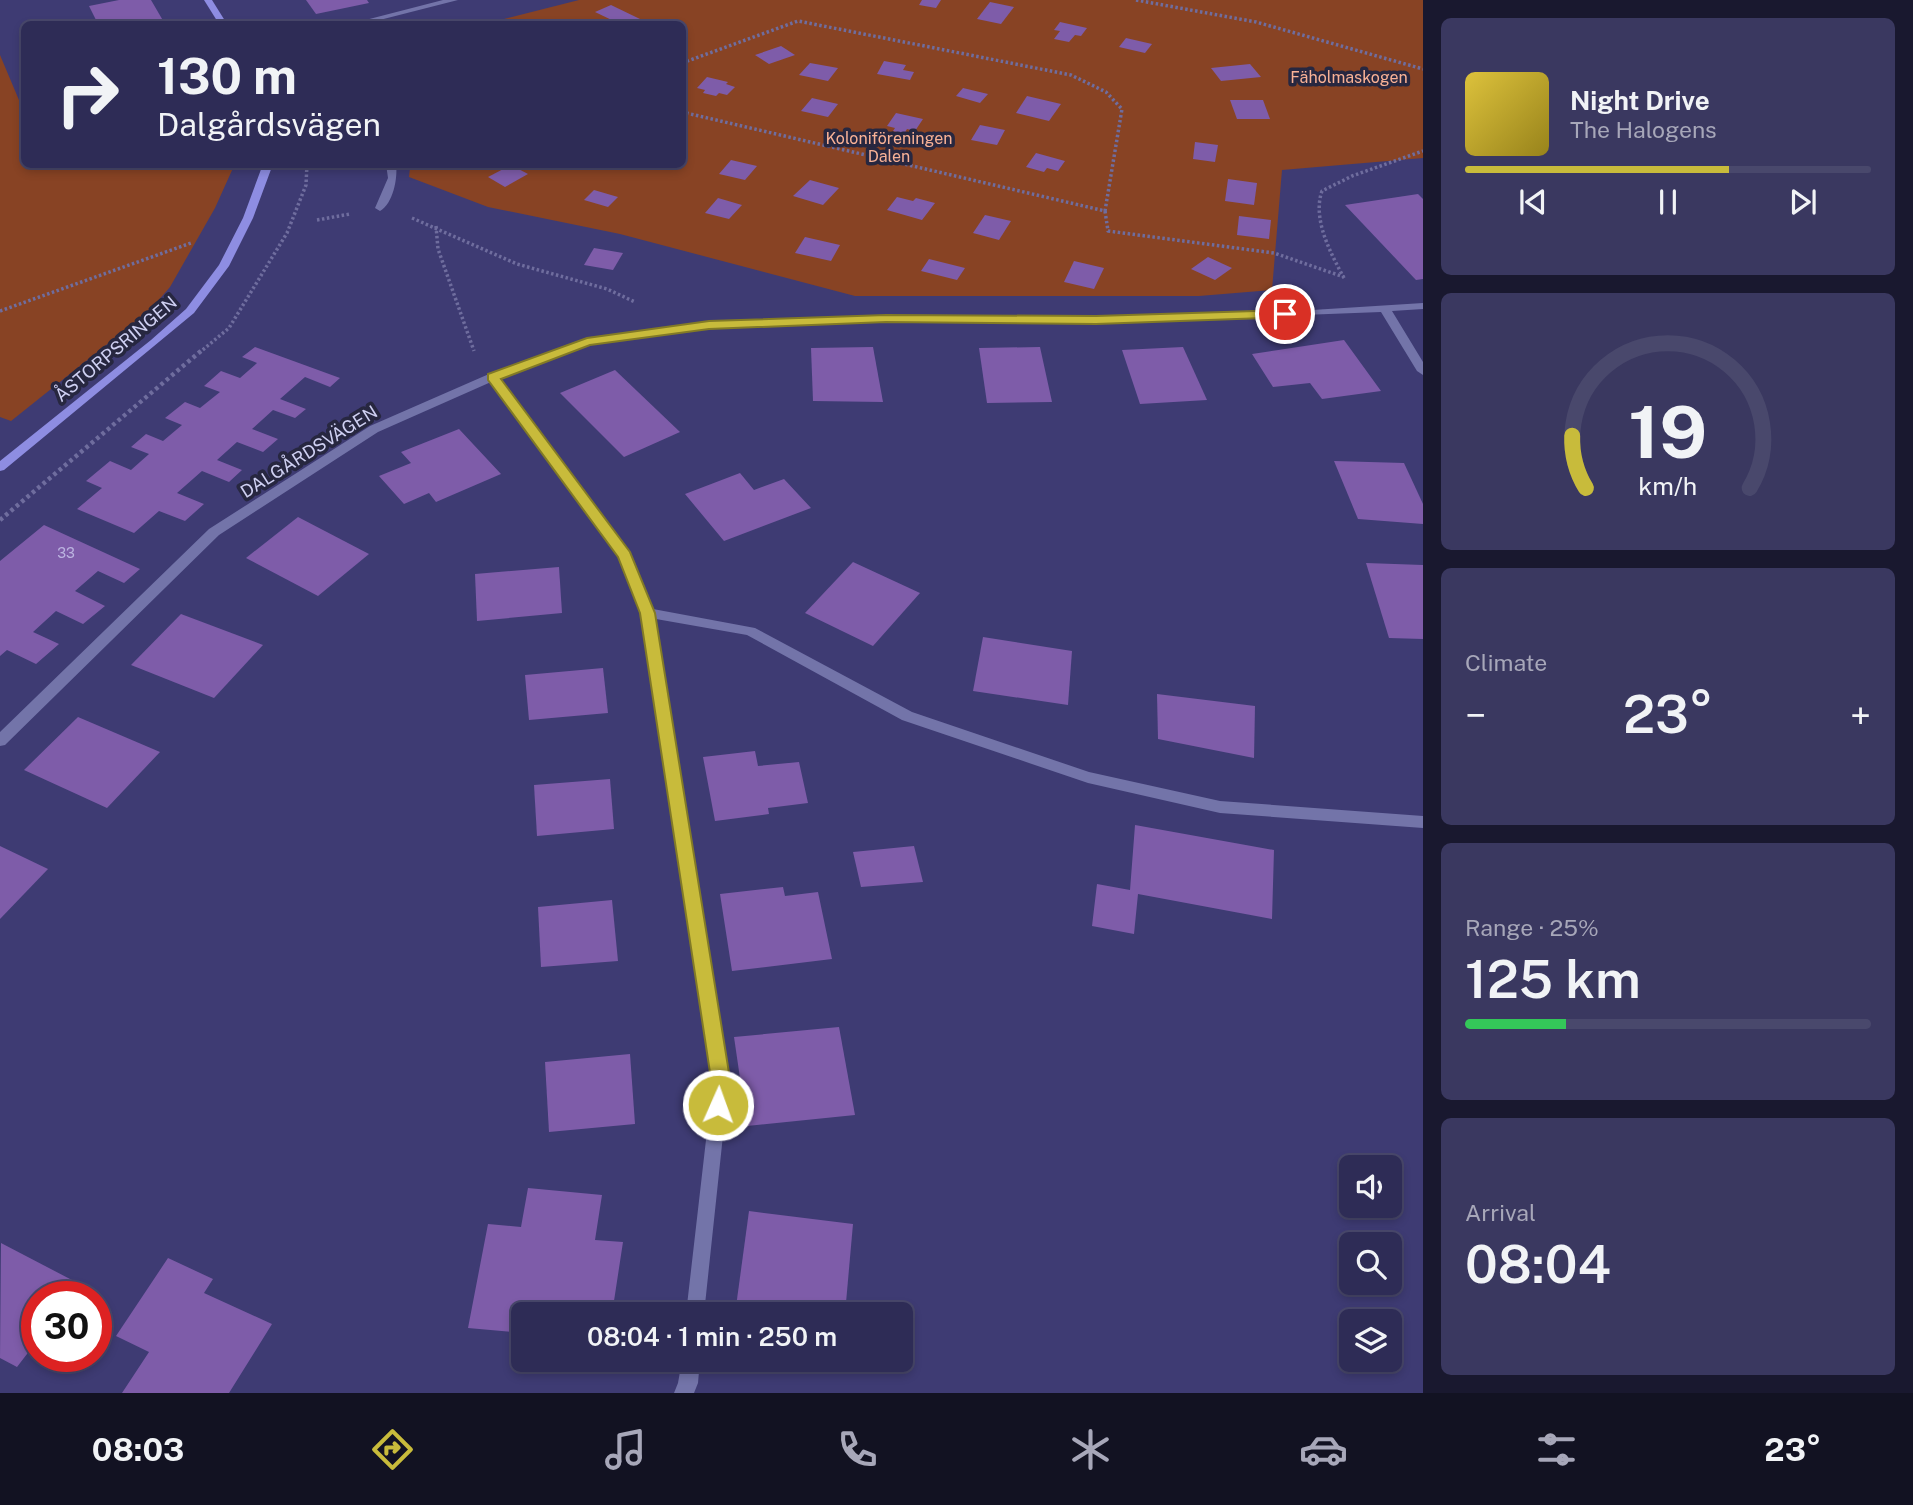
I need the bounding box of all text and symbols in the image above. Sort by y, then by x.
text: 130 m [157,47,297,105]
icon: right [42,49,133,140]
park label: Fäholmaskogen [1290,68,1408,87]
text: Night Drive [1570,85,1710,116]
text: Dalgårdsvägen [157,106,381,143]
text: The Halogens [1570,116,1717,143]
park label: Koloniföreningen Dalen [825,129,953,166]
icon: previous [1514,183,1552,221]
icon: pause [1649,183,1687,221]
icon: next [1784,183,1822,221]
pin [1255,284,1315,344]
street label: ÅSTORPSRINGEN [49,290,181,406]
icon: arrive [1266,295,1304,333]
text: 19 [1628,389,1708,474]
street label: DALGÅRDSVÄGEN [235,399,381,502]
text: km/h [1639,470,1697,500]
house number: 33 [57,545,75,561]
text: Climate [1465,649,1547,676]
text: 23° [1623,684,1713,745]
text: − [1465,693,1486,738]
text: + [1850,693,1871,738]
text: Range · 25% [1465,914,1599,941]
text: 125 km [1465,949,1641,1010]
position arrow [681,1068,755,1142]
map controls [1339,1155,1402,1372]
button: sound [1339,1155,1402,1218]
text: Arrival [1465,1199,1536,1226]
button: search [1339,1232,1402,1295]
text: 08:04 [1465,1234,1611,1295]
speed limit sign: 30 [21,1281,112,1372]
button: layers [1339,1309,1402,1372]
text: 08:04 · 1 min · 250 m [587,1321,837,1352]
icon: directions [368,1425,417,1474]
icon: music [601,1425,650,1474]
icon: phone [833,1425,882,1474]
icon: climate [1066,1425,1115,1474]
icon: car [1299,1425,1348,1474]
icon: filters [1532,1425,1581,1474]
text: 08:03 [92,1431,184,1468]
text: 23° [1764,1431,1821,1468]

